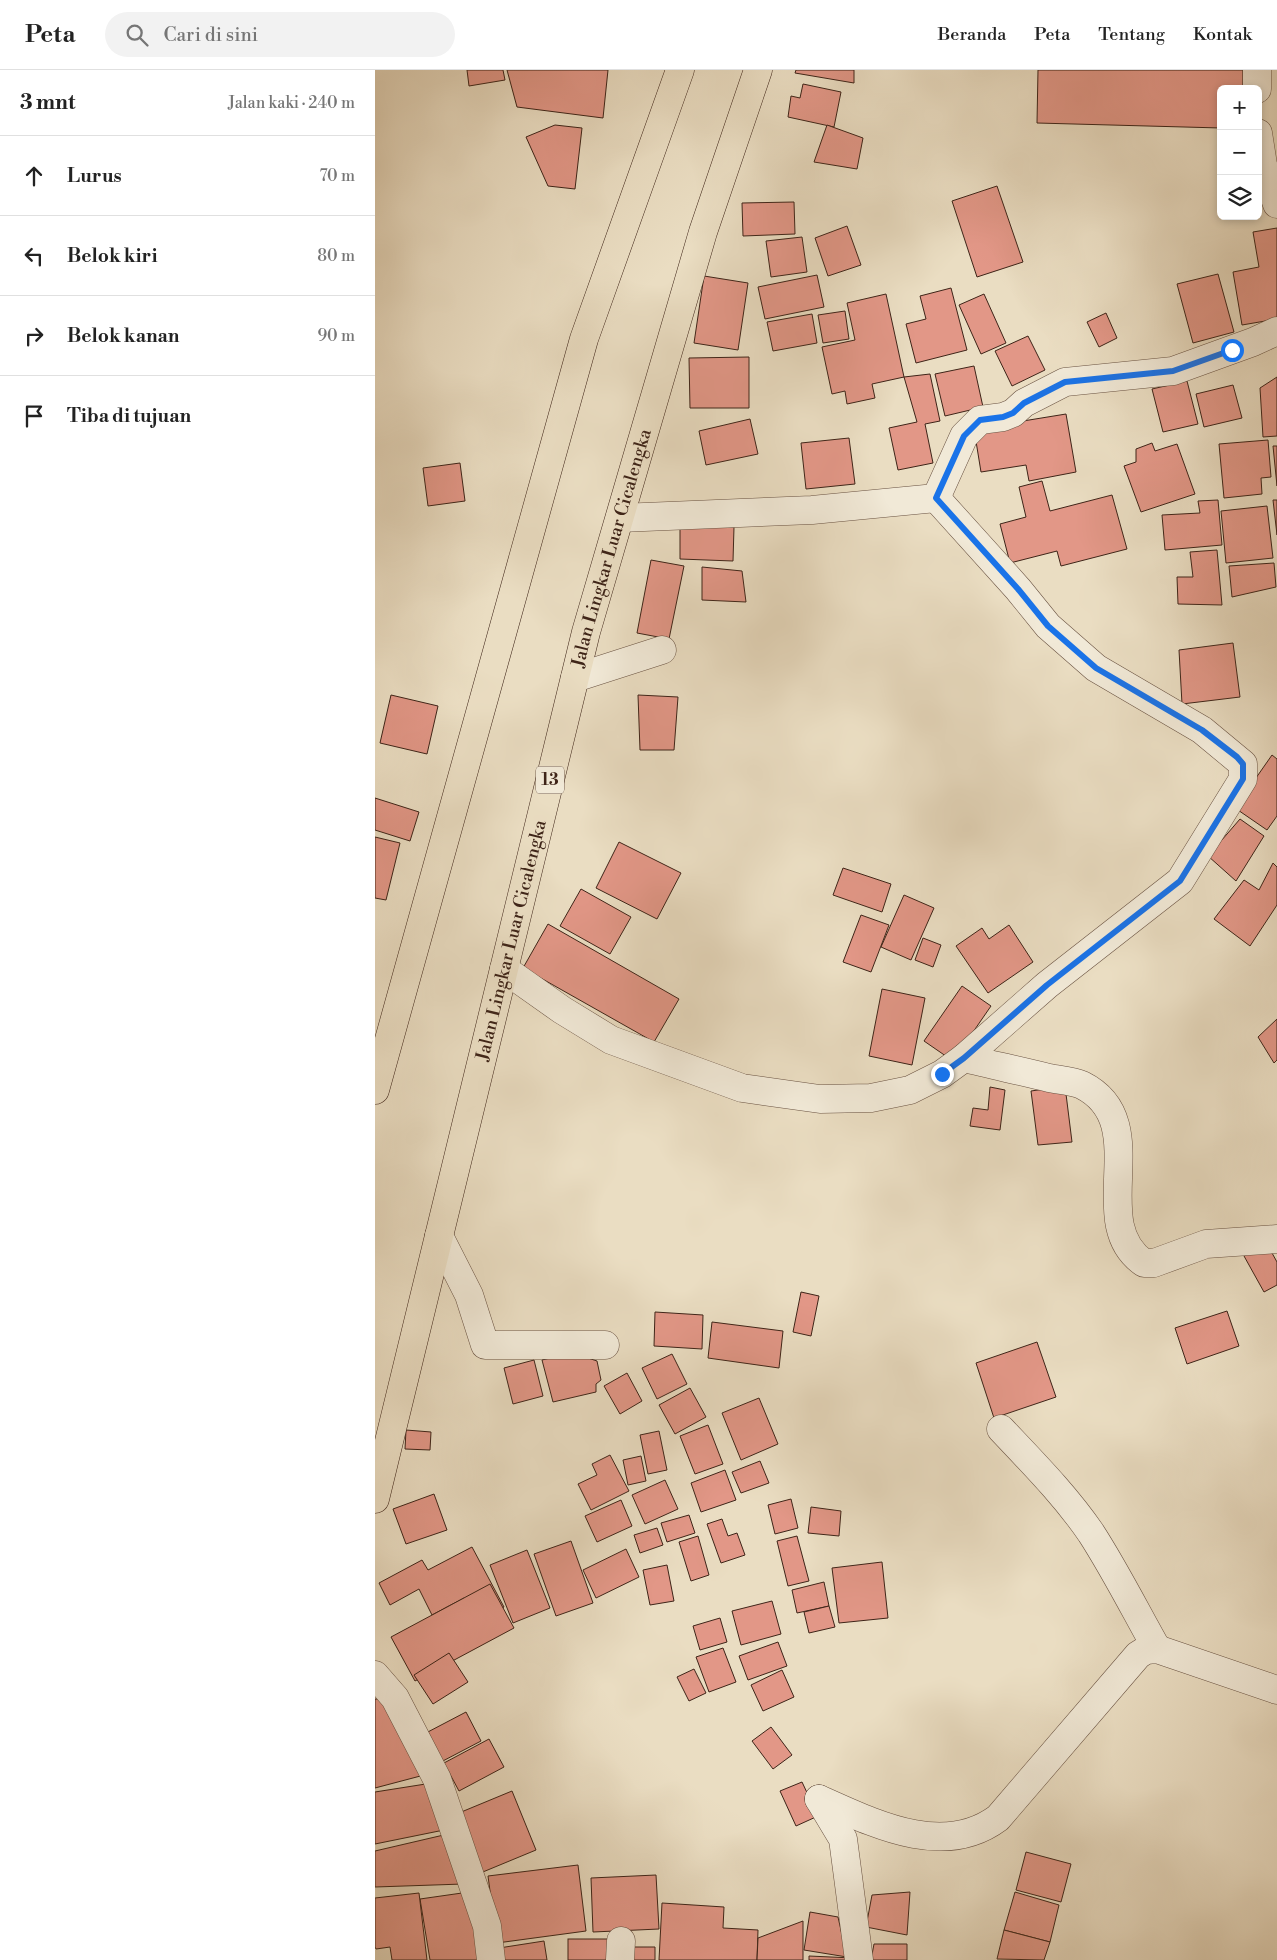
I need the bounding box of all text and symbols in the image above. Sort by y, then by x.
search box [105,12,455,57]
text: Peta [25,20,75,50]
icon: search [123,21,151,49]
text: Cari di sini [163,23,258,47]
text: Beranda [938,23,1006,46]
text: Peta [1034,23,1070,46]
text: Tentang [1098,23,1165,46]
text: Kontak [1193,23,1252,46]
map controls [1217,85,1262,220]
button: + [1217,85,1262,130]
text: 3 mnt [20,90,75,116]
text: Jalan kaki · 240 m [228,93,355,113]
button: − [1217,130,1262,175]
icon: ahead [20,162,48,190]
text: Lurus [67,164,122,188]
text: 70 m [319,166,355,186]
button: layers [1217,175,1262,220]
icon: left [20,242,48,270]
text: Belok kiri [67,244,157,268]
text: 80 m [317,246,355,266]
icon: right [20,322,48,350]
text: Belok kanan [67,324,180,348]
text: 90 m [317,326,355,346]
route start [1221,339,1244,362]
icon: arrive [20,402,48,430]
text: Tiba di tujuan [67,404,191,428]
street label: Jalan Lingkar Luar Cicalengka [566,425,657,671]
road number: 13 [536,766,564,794]
street label: Jalan Lingkar Luar Cicalengka [470,817,552,1064]
route end [931,1063,954,1086]

